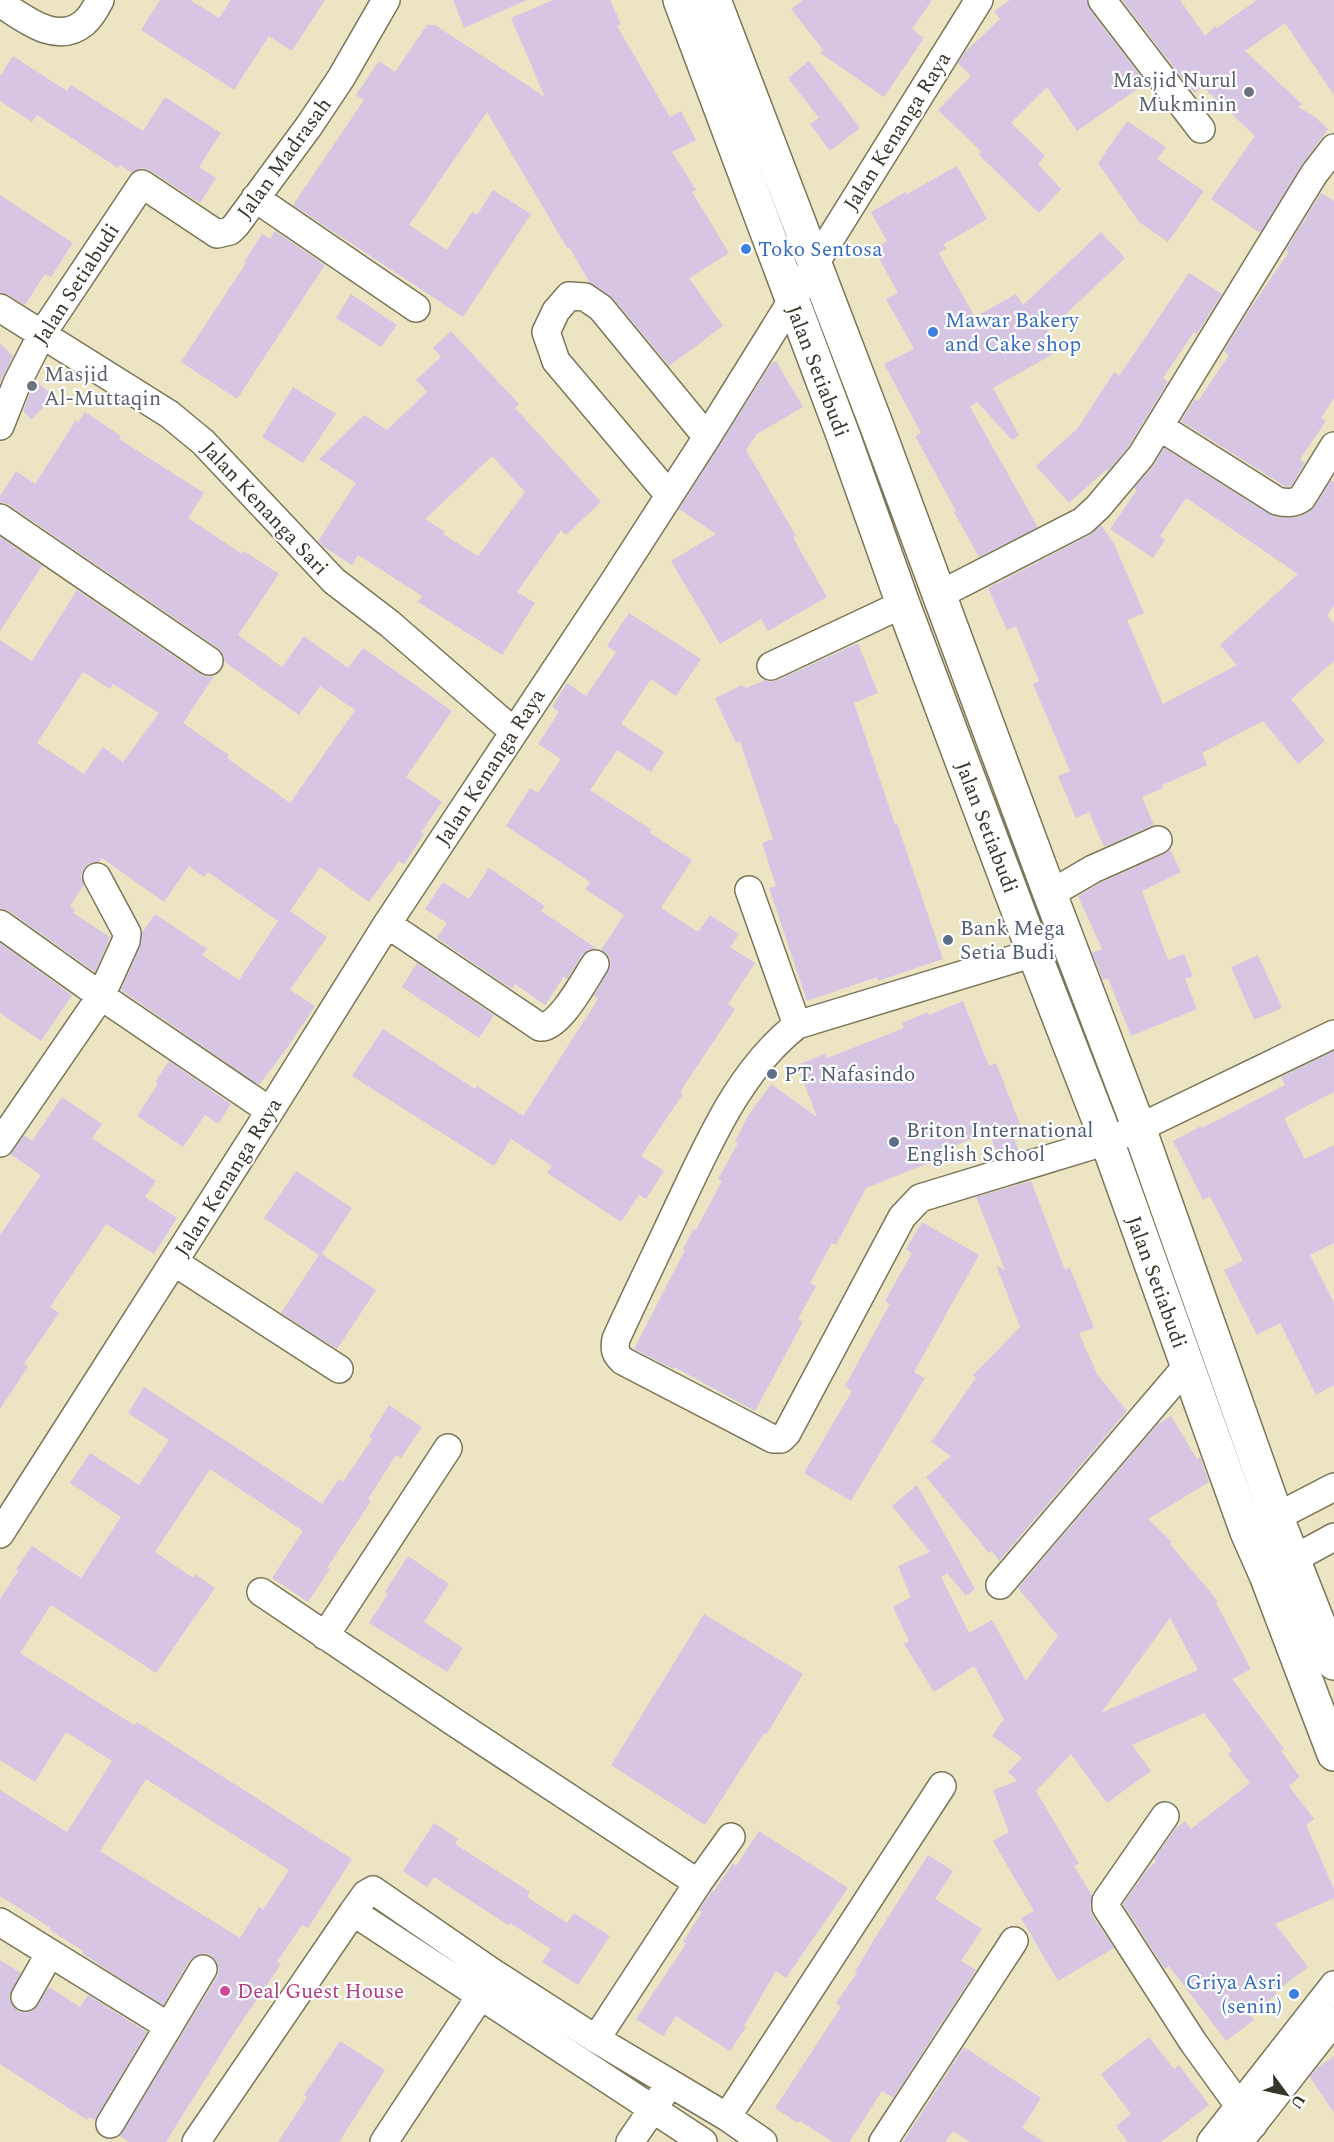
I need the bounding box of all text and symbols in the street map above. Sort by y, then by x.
street label: Jalan Kenanga Raya [836,45,960,217]
place label: Masjid Nurul Mukminin [1113,65,1237,121]
marker: Masjid Nurul Mukminin [1242,85,1256,99]
street label: Jalan Madrasah [230,91,340,226]
street label: Jalan Setiabudi [25,217,128,352]
place label: Toko Sentosa [758,234,883,266]
marker: Toko Sentosa [739,242,753,256]
street label: Jalan Setiabudi [777,301,857,442]
place label: Mawar Bakery and Cake shop [945,305,1081,361]
marker: Mawar Bakery and Cake shop [926,325,940,339]
place label: Masjid Al-Muttaqin [44,359,161,415]
marker: Masjid Al-Muttaqin [25,379,39,393]
street label: Jalan Kenanga Sari [193,434,335,583]
street label: Jalan Kenanga Raya [428,682,554,853]
street label: Jalan Setiabudi [946,757,1026,898]
place label: Bank Mega Setia Budi [960,913,1066,969]
marker: Bank Mega Setia Budi [941,933,955,947]
place label: PT. Nafasindo [784,1059,915,1091]
marker: PT. Nafasindo [765,1067,779,1081]
street label: Jalan Kenanga Raya [167,1091,291,1263]
place label: Briton International English School [906,1115,1094,1171]
marker: Briton International English School [887,1135,901,1149]
street label: Jalan Setiabudi [1117,1211,1195,1353]
place label: Griya Asri (senin) [1186,1967,1282,2023]
place label: Deal Guest House [237,1976,404,2008]
marker: Deal Guest House [218,1984,232,1998]
marker: Griya Asri (senin) [1287,1987,1301,2001]
north arrow [1256,2064,1316,2124]
text: U [1284,2089,1311,2114]

